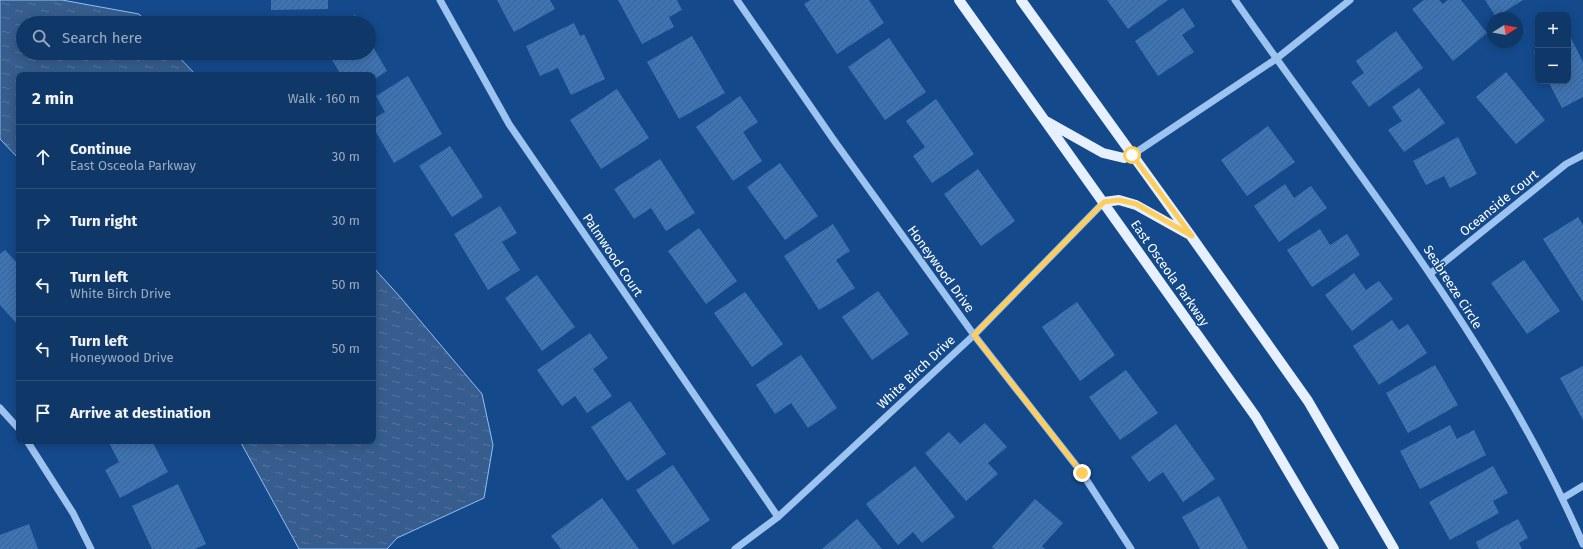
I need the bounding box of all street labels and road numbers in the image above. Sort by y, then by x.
street label: Oceanside Court [1457,167,1541,239]
street label: Palmwood Court [580,211,646,299]
street label: East Osceola Parkway [1128,217,1213,329]
street label: Honeywood Drive [904,223,978,315]
street label: Seabreeze Circle [1420,243,1486,331]
street label: White Birch Drive [874,332,958,412]

